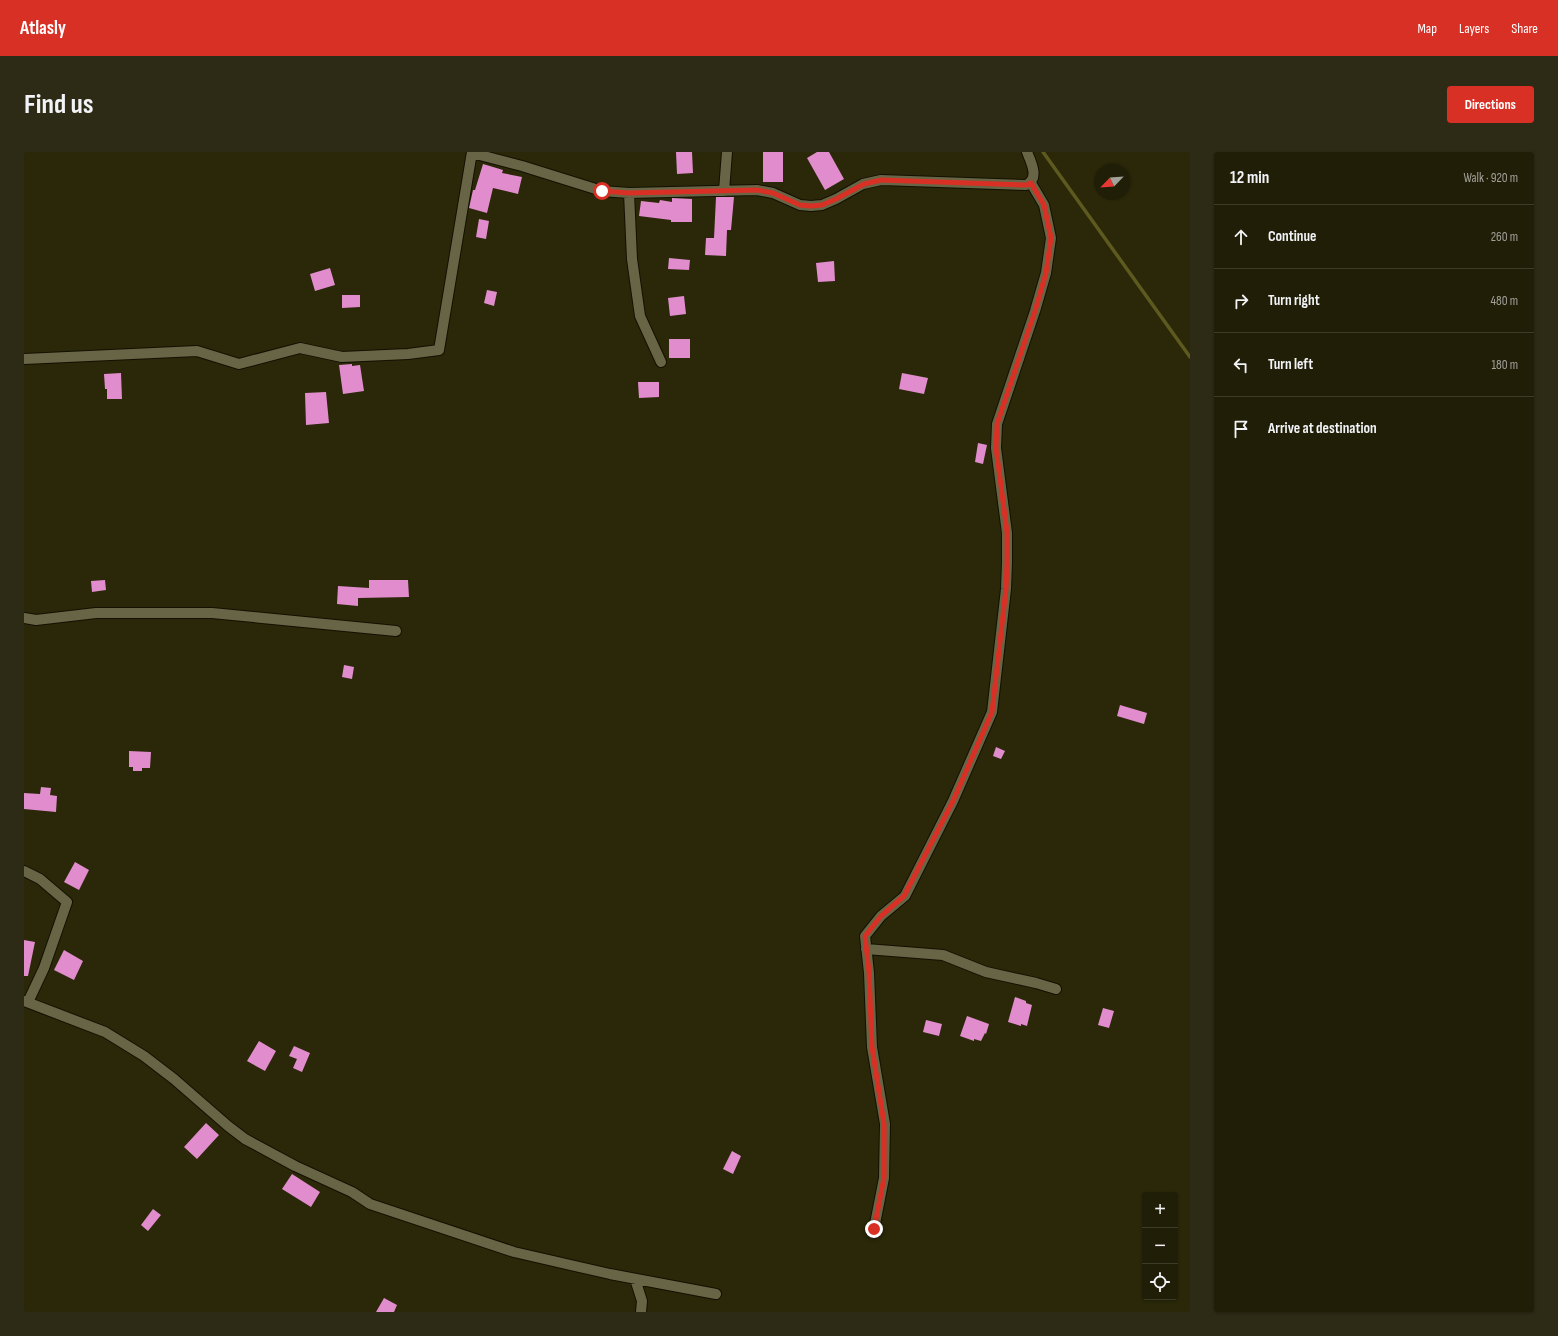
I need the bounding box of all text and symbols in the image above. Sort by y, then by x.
text: Atlasly [20,17,66,40]
text: Map [1417,20,1437,37]
text: Layers [1459,20,1489,37]
text: Share [1511,20,1538,37]
button: Directions [1447,86,1534,123]
text: Find us [24,88,93,121]
north arrow [1094,164,1130,200]
text: 12 min [1230,168,1269,188]
text: Walk · 920 m [1463,170,1518,186]
route start [593,182,611,200]
icon: ahead [1230,226,1252,248]
text: Continue [1268,227,1317,246]
text: 260 m [1491,229,1518,245]
icon: right [1230,290,1252,312]
text: Turn right [1268,291,1320,310]
text: 480 m [1491,293,1518,309]
icon: left [1230,354,1252,376]
text: Turn left [1268,355,1313,374]
text: 180 m [1492,357,1518,373]
icon: arrive [1230,418,1252,440]
text: Arrive at destination [1268,419,1377,438]
map controls [1142,1192,1178,1300]
button: + [1142,1192,1178,1228]
route end [865,1220,883,1238]
button: − [1142,1228,1178,1264]
button: locate [1142,1264,1178,1300]

